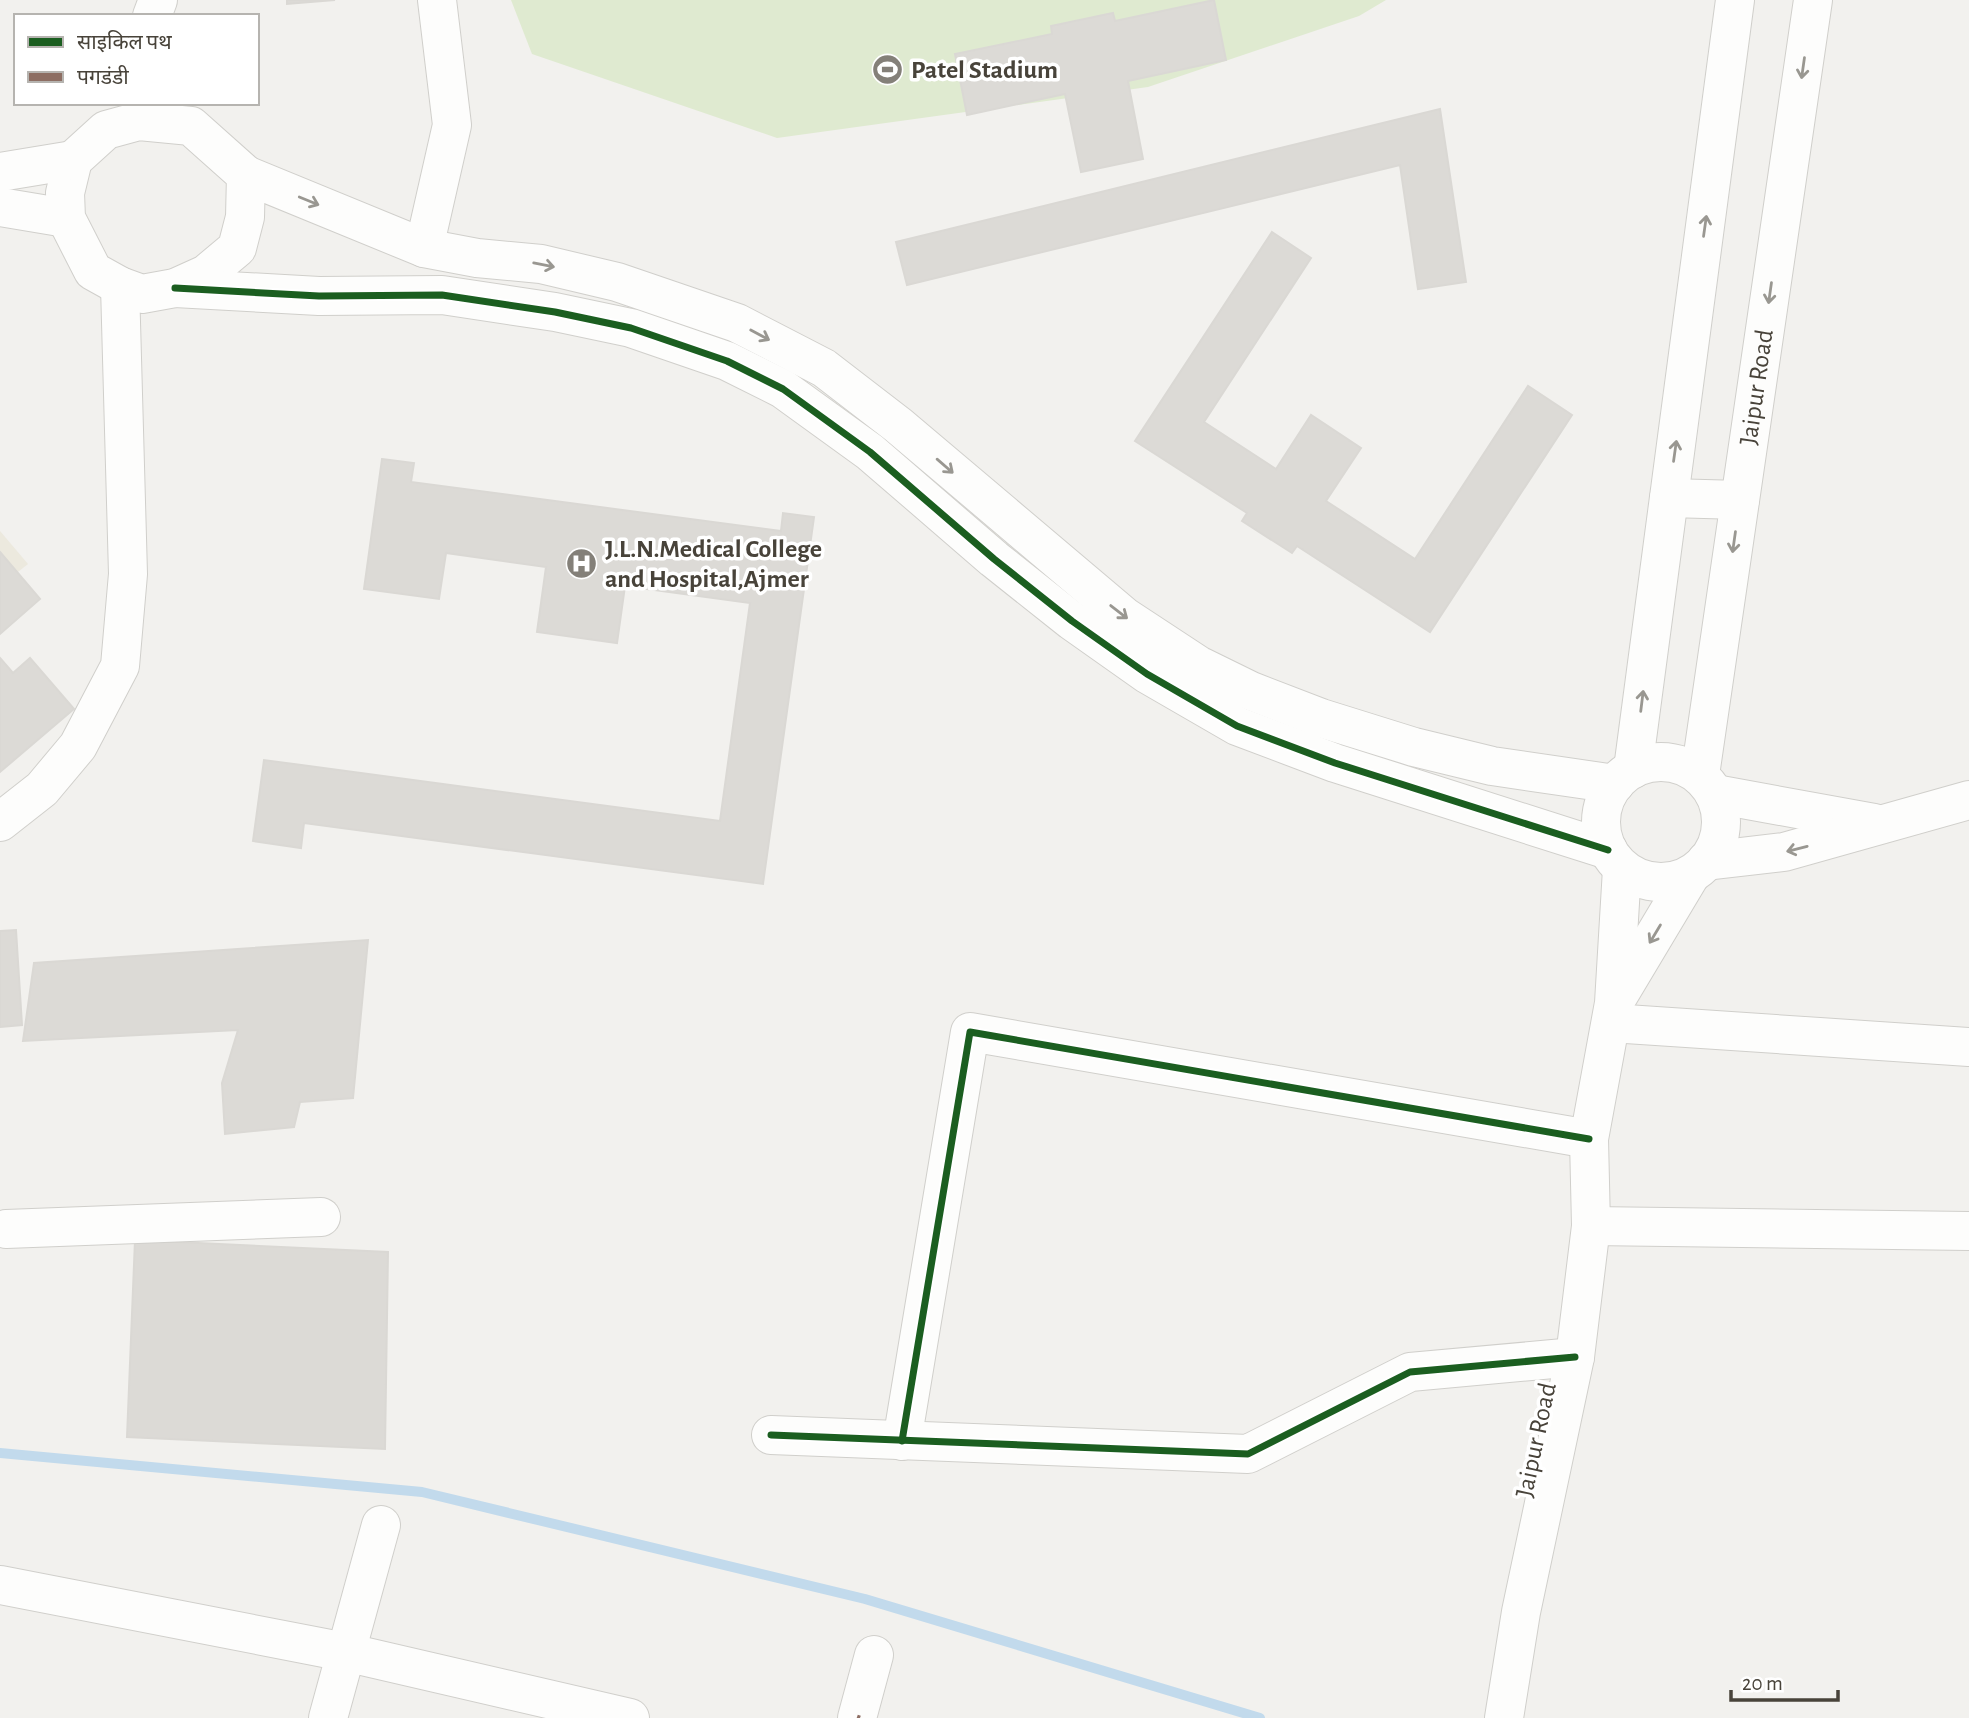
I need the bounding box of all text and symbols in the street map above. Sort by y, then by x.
legend [14,14,259,105]
text: साइकिल पथ [77,30,172,53]
sports icon: Patel Stadium [871,53,905,87]
one-way arrow [1796,56,1809,78]
place label: Patel Stadium [911,57,1058,83]
text: पगडंडी [77,65,129,88]
one-way arrow [298,196,320,209]
one-way arrow [1698,215,1711,238]
one-way arrow [532,259,555,272]
one-way arrow [1764,281,1777,304]
street label: Jaipur Road [1735,328,1778,447]
one-way arrow [749,329,770,342]
one-way arrow [1669,440,1682,463]
one-way arrow [936,458,954,474]
one-way arrow [1727,530,1740,553]
place label: J.L.N.Medical College and Hospital,Ajmer [605,536,822,592]
hospital icon: J.L.N.Medical College and Hospital,Ajmer [565,547,599,581]
one-way arrow [1109,605,1128,620]
one-way arrow [1636,690,1649,713]
one-way arrow [1786,843,1808,856]
one-way arrow [1648,924,1662,944]
street label: Jaipur Road [1511,1380,1561,1500]
scale bar [1731,1658,1838,1702]
text: 20 m [1742,1673,1783,1694]

